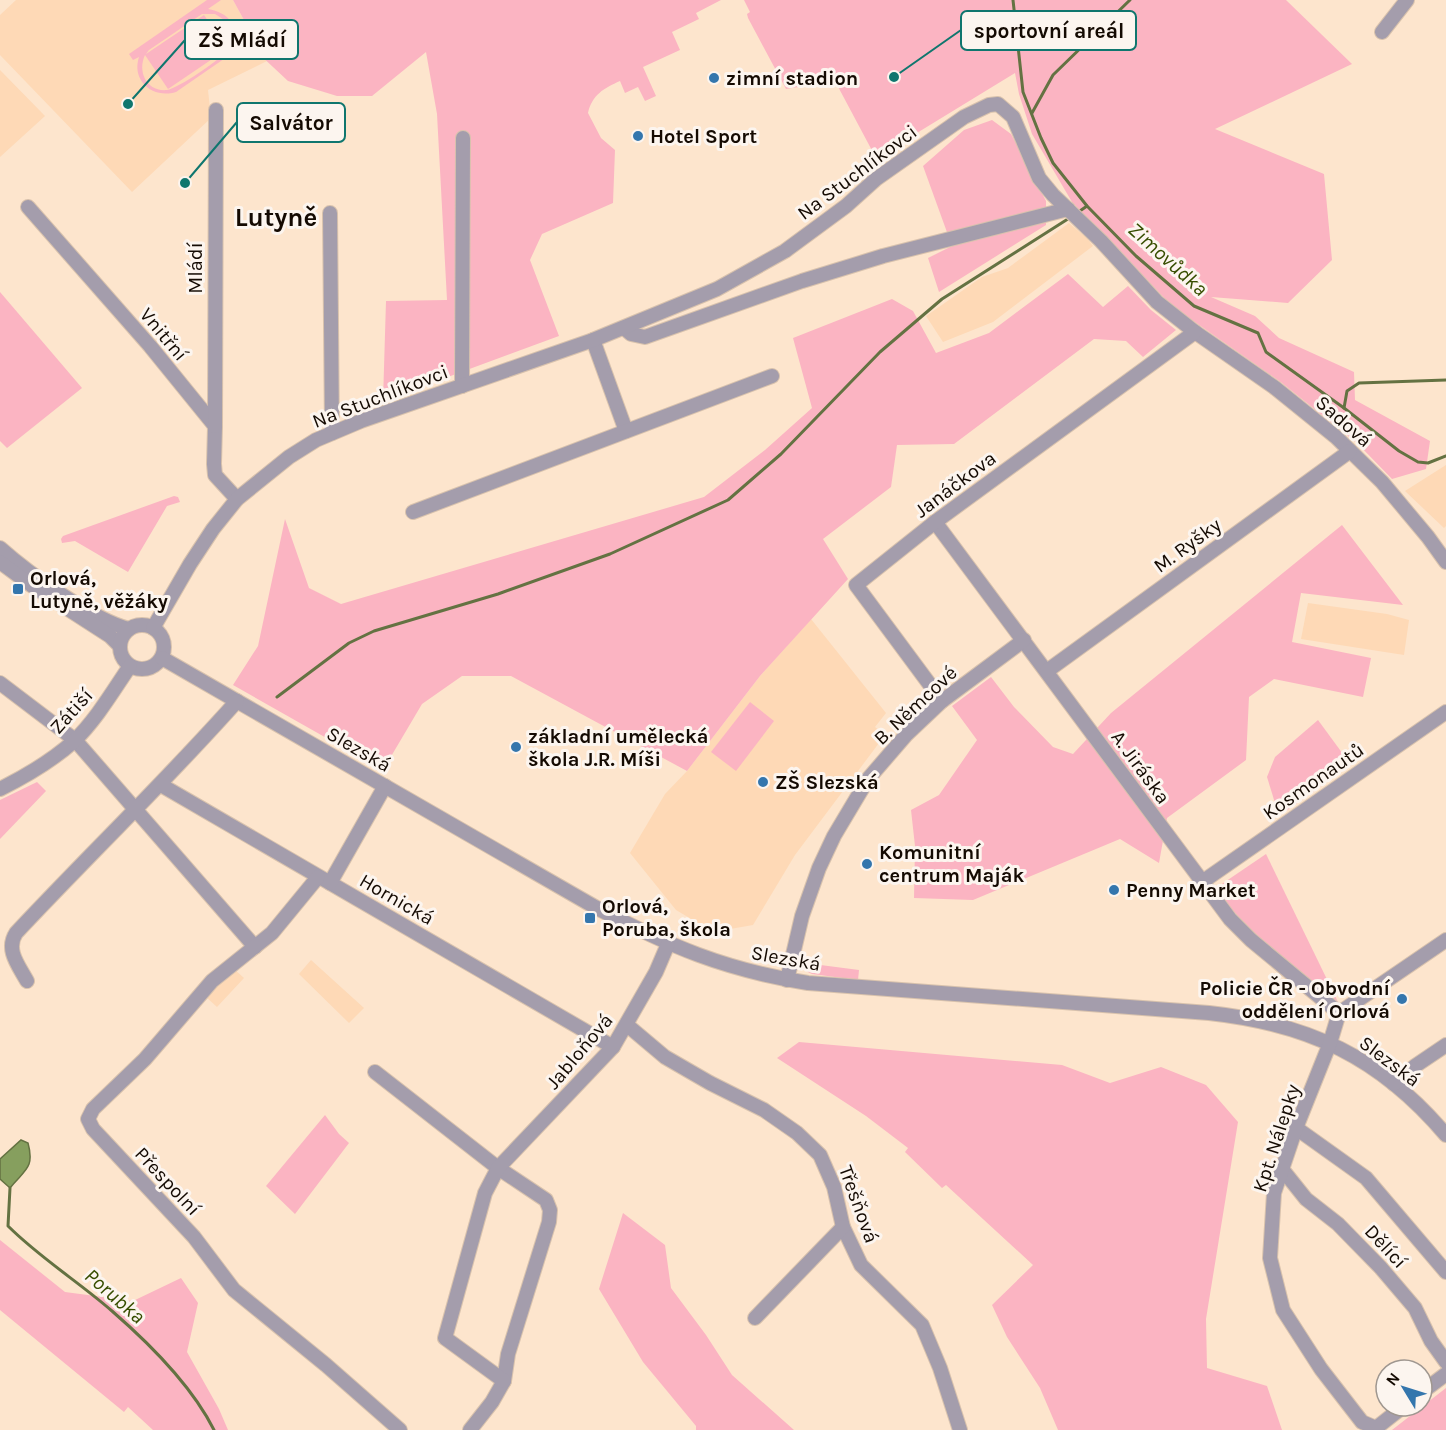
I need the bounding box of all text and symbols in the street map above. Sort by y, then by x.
callout: sportovní areál [961,11,1136,50]
text: sportovní areál [974,19,1124,43]
callout: ZŠ Mládí [185,20,298,59]
text: ZŠ Mládí [198,26,287,52]
place label: zimní stadion [726,67,858,90]
marker: zimní stadion [707,71,721,85]
callout: Salvátor [237,103,345,142]
text: Salvátor [249,111,334,135]
street label: Na Stuchlíkovci [793,120,922,225]
place label: Hotel Sport [650,125,757,148]
marker: Hotel Sport [631,129,645,143]
district label: Lutyně [235,202,317,233]
water label: Zimovůdka [1123,217,1213,301]
street label: Mládí [184,242,207,294]
street label: Vnitřní [135,303,192,366]
street label: Na Stuchlíkovci [309,360,451,433]
street label: Sadová [1311,391,1376,452]
street label: Janáčkova [910,446,1000,522]
street label: M. Ryšky [1149,513,1225,578]
place label: Orlová, Lutyně, věžáky [30,567,168,613]
marker: Orlová, Lutyně, věžáky [11,582,25,596]
street label: B. Němcové [869,661,962,750]
street label: Zátiší [45,684,98,739]
street label: Slezská [323,722,395,777]
place label: základní umělecká škola J.R. Míši [528,725,709,771]
street label: A. Jiráska [1106,726,1175,808]
street label: Kosmonautů [1258,738,1368,825]
marker: základní umělecká škola J.R. Míši [509,740,523,754]
place label: ZŠ Slezská [775,769,879,794]
marker: ZŠ Slezská [756,775,770,789]
place label: Komunitní centrum Maják [879,841,1025,887]
marker: Komunitní centrum Maják [860,857,874,871]
street label: Hornická [355,869,438,930]
place label: Penny Market [1126,879,1256,902]
marker: Penny Market [1107,883,1121,897]
place label: Orlová, Poruba, škola [602,895,731,941]
marker: Orlová, Poruba, škola [583,911,597,925]
street label: Slezská [749,941,823,976]
place label: Policie ČR - Obvodní oddělení Orlová [1200,975,1390,1023]
marker: Policie ČR - Obvodní oddělení Orlová [1395,992,1409,1006]
street label: Jabloňová [541,1009,618,1094]
street label: Slezská [1355,1031,1425,1092]
street label: Kpt. Nálepky [1248,1081,1305,1195]
street label: Přespolní [130,1142,205,1220]
street label: Třešňová [834,1162,883,1246]
street label: Dělící [1360,1220,1412,1273]
water label: Porubka [80,1263,150,1329]
north arrow [1374,1358,1434,1418]
text: N [1382,1369,1404,1389]

